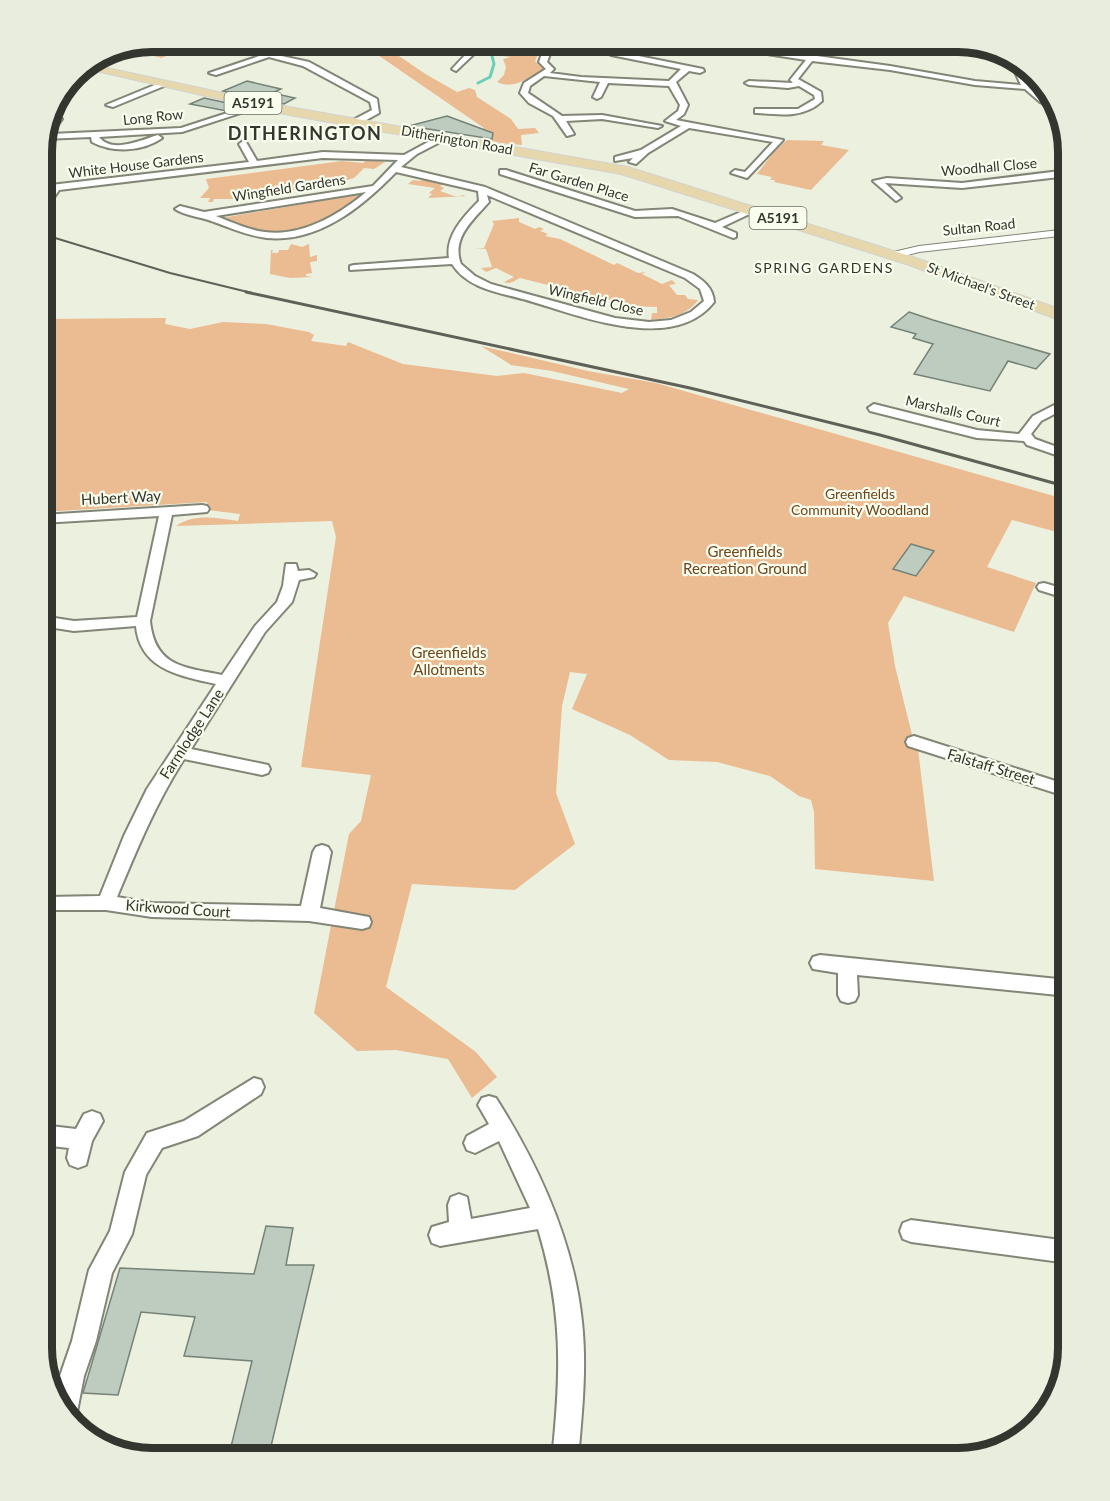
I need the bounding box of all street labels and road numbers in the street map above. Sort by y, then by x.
road number: A5191 [224,92,282,114]
street label: Long Row [122,105,184,128]
street label: Ditherington Road [400,121,514,158]
street label: White House Gardens [67,148,204,181]
street label: Woodhall Close [940,154,1038,179]
street label: Far Garden Place [527,158,631,205]
street label: Wingfield Gardens [231,170,347,205]
road number: A5191 [750,207,806,229]
street label: Sultan Road [942,214,1016,239]
street label: St Michael's Street [925,258,1037,313]
street label: Wingfield Close [547,280,645,319]
street label: Marshalls Court [904,391,1002,430]
street label: Hubert Way [80,486,162,508]
street label: Farmlodge Lane [155,685,227,782]
street label: Falstaff Street [945,744,1038,788]
street label: Kirkwood Court [125,895,232,921]

